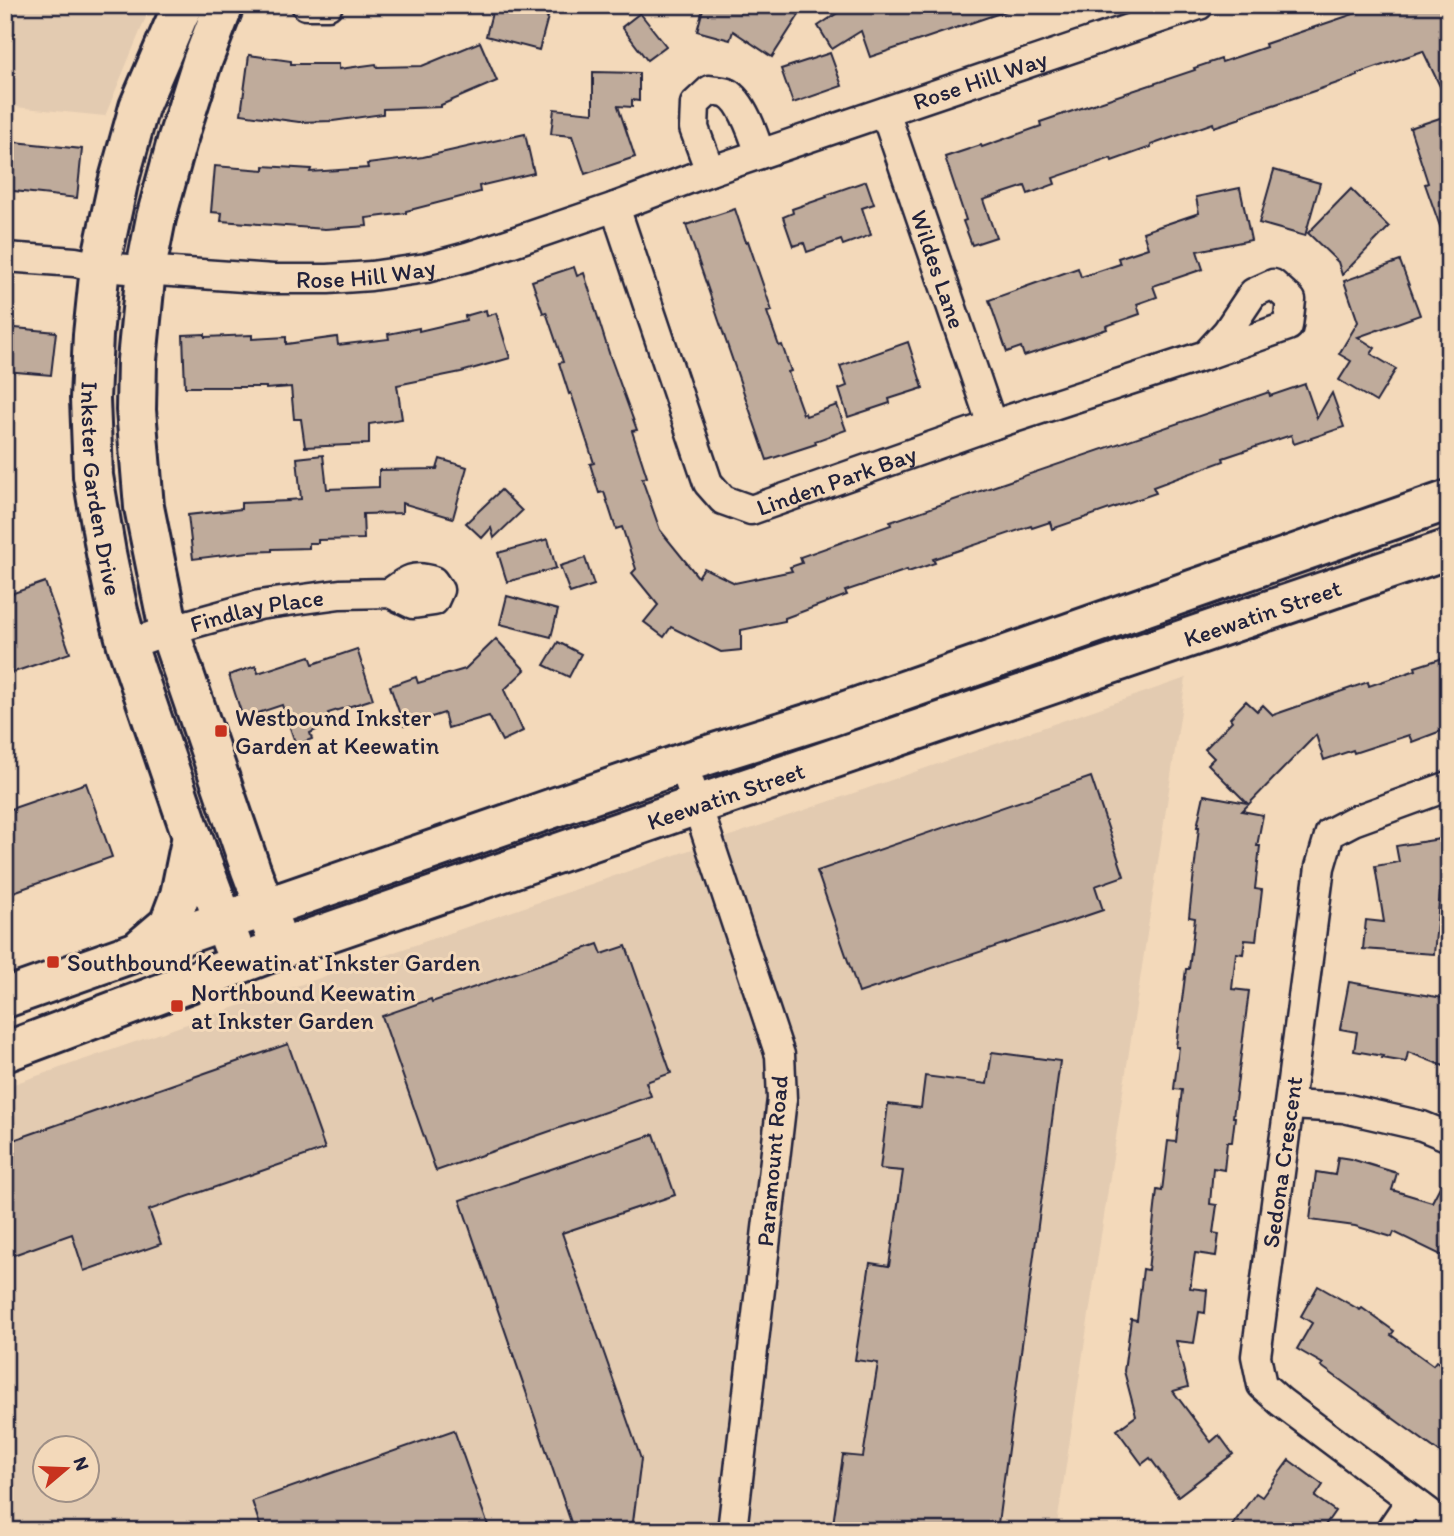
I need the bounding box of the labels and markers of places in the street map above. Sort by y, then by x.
place label: Westbound Inkster Garden at Keewatin [235,703,440,760]
marker: Westbound Inkster Garden at Keewatin [213,723,229,739]
place label: Southbound Keewatin at Inkster Garden [67,948,480,977]
marker: Southbound Keewatin at Inkster Garden [45,954,61,970]
place label: Northbound Keewatin at Inkster Garden [191,978,416,1035]
marker: Northbound Keewatin at Inkster Garden [169,998,185,1014]

